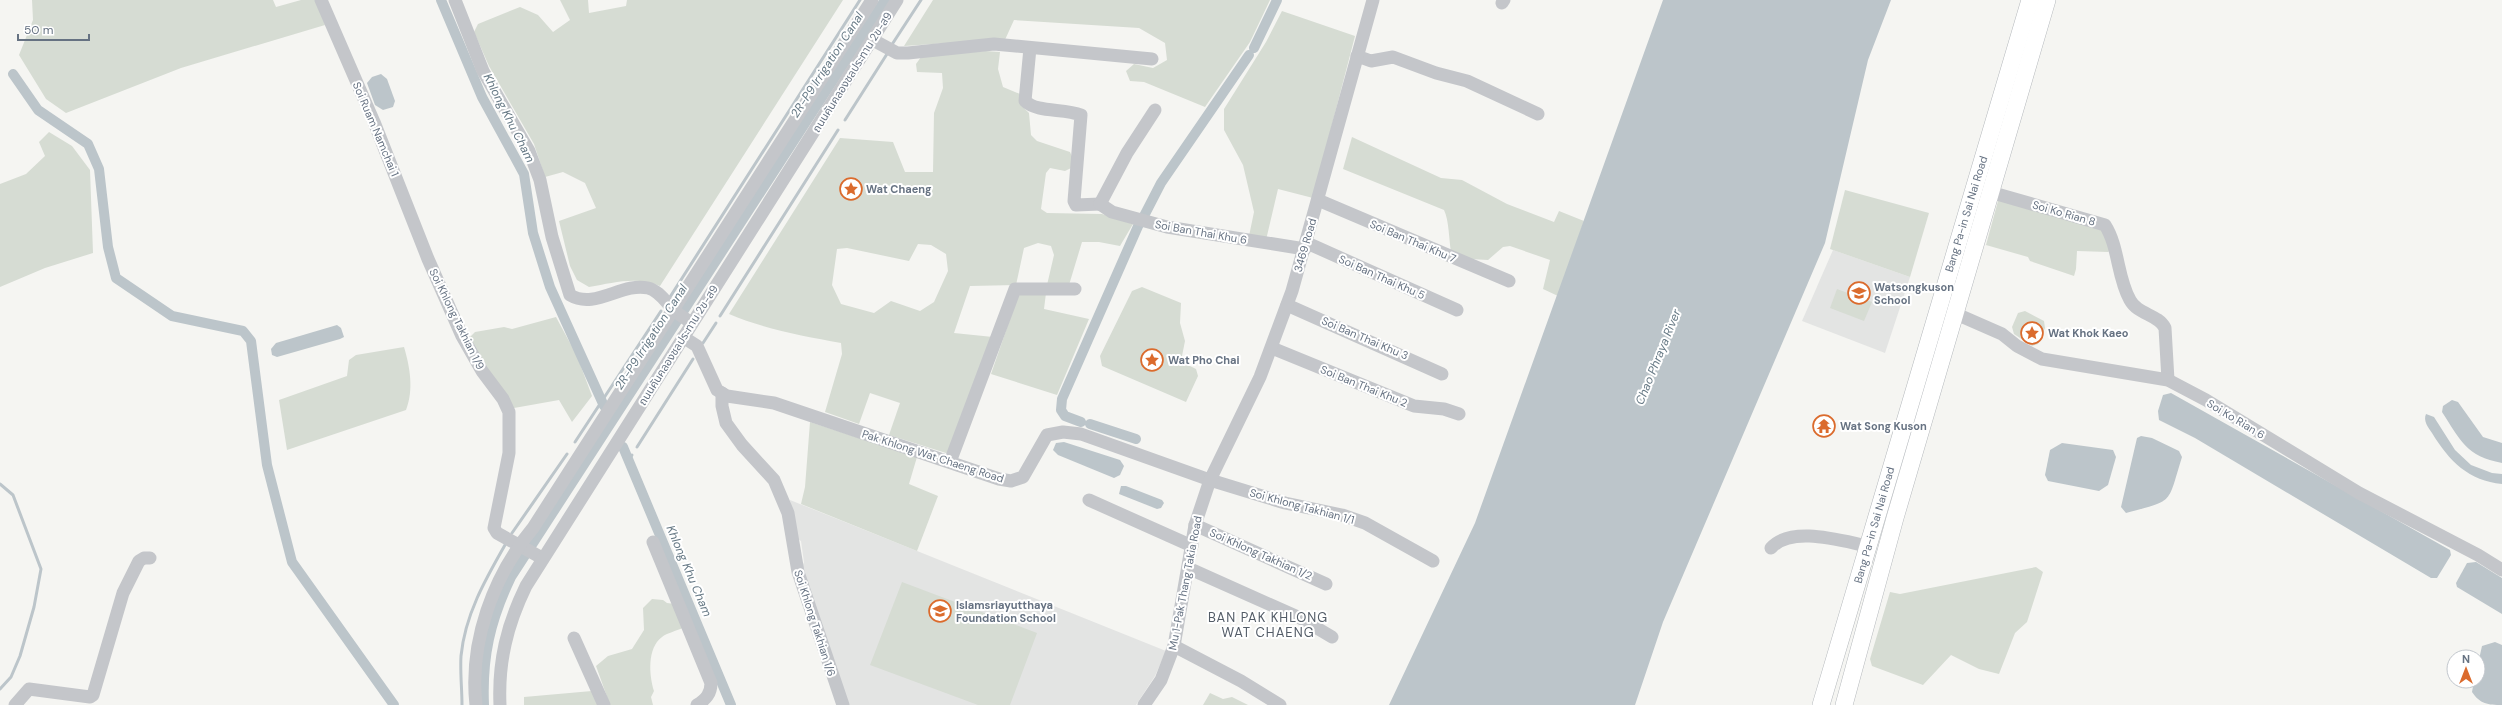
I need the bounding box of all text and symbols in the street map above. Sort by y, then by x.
water label: 2R-P9 Irrigation Canal [787,9,867,121]
street label: ถนนคันคลองชลประทาน 2ข-ส9 [809,9,895,135]
scale bar [18,16,89,42]
text: 50 m [24,22,53,38]
water label: Khlong Khu Cham [480,71,538,165]
street label: Soi Ruam Namchai 1 [350,80,402,178]
street label: Bang Pa-in Sai Nai Road [1942,154,1990,274]
place icon: Wat Chaeng [838,176,864,202]
place label: Wat Chaeng [866,182,932,196]
street label: Soi Ko Rian 8 [2031,197,2097,229]
street label: 3469 Road [1291,216,1319,274]
street label: Soi Ban Thai Khu 6 [1154,217,1248,247]
street label: Soi Ban Thai Khu 7 [1368,217,1458,266]
street label: Soi Ban Thai Khu 5 [1337,252,1428,302]
street label: Soi Khlong Takhian 1/9 [426,266,488,372]
school or university icon: Watsongkuson School [1846,280,1872,306]
place label: Watsongkuson School [1874,280,1954,307]
water label: 2R-P9 Irrigation Canal [611,281,691,393]
street label: ถนนคันคลองชลประทาน 2ข-ส9 [635,282,721,408]
water label: Chao Phraya River [1632,306,1685,407]
street label: Soi Ban Thai Khu 3 [1320,313,1410,363]
place icon: Wat Khok Kaeo [2019,320,2045,346]
place label: Wat Khok Kaeo [2048,326,2129,340]
place icon: Wat Pho Chai [1139,347,1165,373]
place label: Wat Pho Chai [1168,353,1240,367]
street label: Soi Ban Thai Khu 2 [1318,362,1410,410]
street label: Soi Ko Rian 6 [2204,396,2268,442]
temple icon: Wat Song Kuson [1811,413,1837,439]
place label: Wat Song Kuson [1840,419,1927,433]
street label: Pak Khlong Wat Chaeng Road [860,426,1006,486]
street label: Bang Pa-in Sai Nai Road [1851,465,1897,585]
street label: Soi Khlong Takhian 1/1 [1248,485,1356,527]
street label: Mu 1-Pak Thang Takia Road [1165,515,1205,651]
water label: Khlong Khu Cham [663,523,716,619]
street label: Soi Khlong Takhian 1/2 [1208,525,1314,583]
street label: Soi Khlong Takhian 1/6 [791,568,839,678]
school or university icon: Islamsriayutthaya Foundation School [927,598,953,624]
place label: Islamsriayutthaya Foundation School [956,598,1056,625]
district label: BAN PAK KHLONG WAT CHAENG [1208,609,1328,641]
north arrow [2446,649,2486,689]
text: N [2462,652,2470,666]

